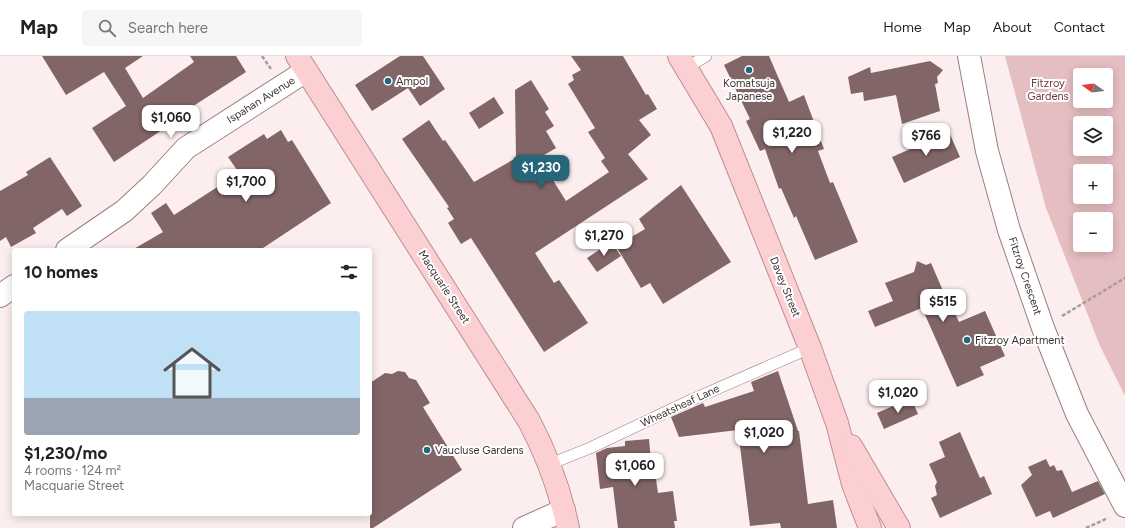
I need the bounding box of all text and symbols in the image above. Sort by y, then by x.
search box [82,10,362,46]
text: Map [20,16,58,39]
icon: search [96,17,118,39]
text: Search here [128,19,208,37]
text: Home [883,19,922,36]
text: Map [944,19,971,36]
text: About [993,19,1032,36]
text: Contact [1054,19,1105,36]
marker: Komatsuja Japanese [744,65,754,75]
north arrow [1073,68,1113,108]
map controls [1073,68,1113,252]
street label: Ispahan Avenue [224,74,298,126]
place label: Ampol [396,75,428,88]
marker: Ampol [383,76,393,86]
place label: Komatsuja Japanese [723,77,775,103]
park label: Fitzroy Gardens [1027,77,1069,103]
pin: $1,060 [138,105,204,139]
text: $1,060 [151,110,191,125]
button: layers [1073,116,1113,156]
pin: $1,220 [759,120,825,154]
pin: $766 [902,123,950,157]
text: $1,220 [772,125,812,140]
text: $766 [911,128,941,143]
pin: $1,230 [508,155,574,189]
text: $1,230 [521,160,561,175]
button: + [1073,164,1113,204]
pin: $1,700 [213,169,279,203]
text: $1,700 [226,174,266,189]
button: − [1073,212,1113,252]
pin: $1,270 [571,223,637,257]
text: $1,270 [584,228,624,243]
street label: Fitzroy Crescent [1006,235,1044,317]
street label: Macquarie Street [415,248,473,326]
street label: Davey Street [767,255,803,319]
icon: filters [338,261,360,283]
text: 10 homes [24,262,98,282]
pin: $515 [919,289,967,323]
text: $515 [929,294,957,309]
place label: Fitzroy Apartment [975,334,1065,347]
marker: Fitzroy Apartment [962,335,972,345]
icon: home [156,337,228,409]
pin: $1,020 [865,380,931,414]
street label: Wheatsheaf Lane [638,382,722,430]
text: $1,020 [878,385,918,400]
pin: $1,020 [731,420,797,454]
text: $1,020 [744,425,784,440]
text: $1,230/mo [24,443,107,463]
place label: Vaucluse Gardens [435,444,524,457]
marker: Vaucluse Gardens [422,445,432,455]
pin: $1,060 [602,453,668,487]
text: $1,060 [615,458,655,473]
text: 4 rooms · 124 m² [24,463,121,478]
text: Macquarie Street [24,478,124,493]

